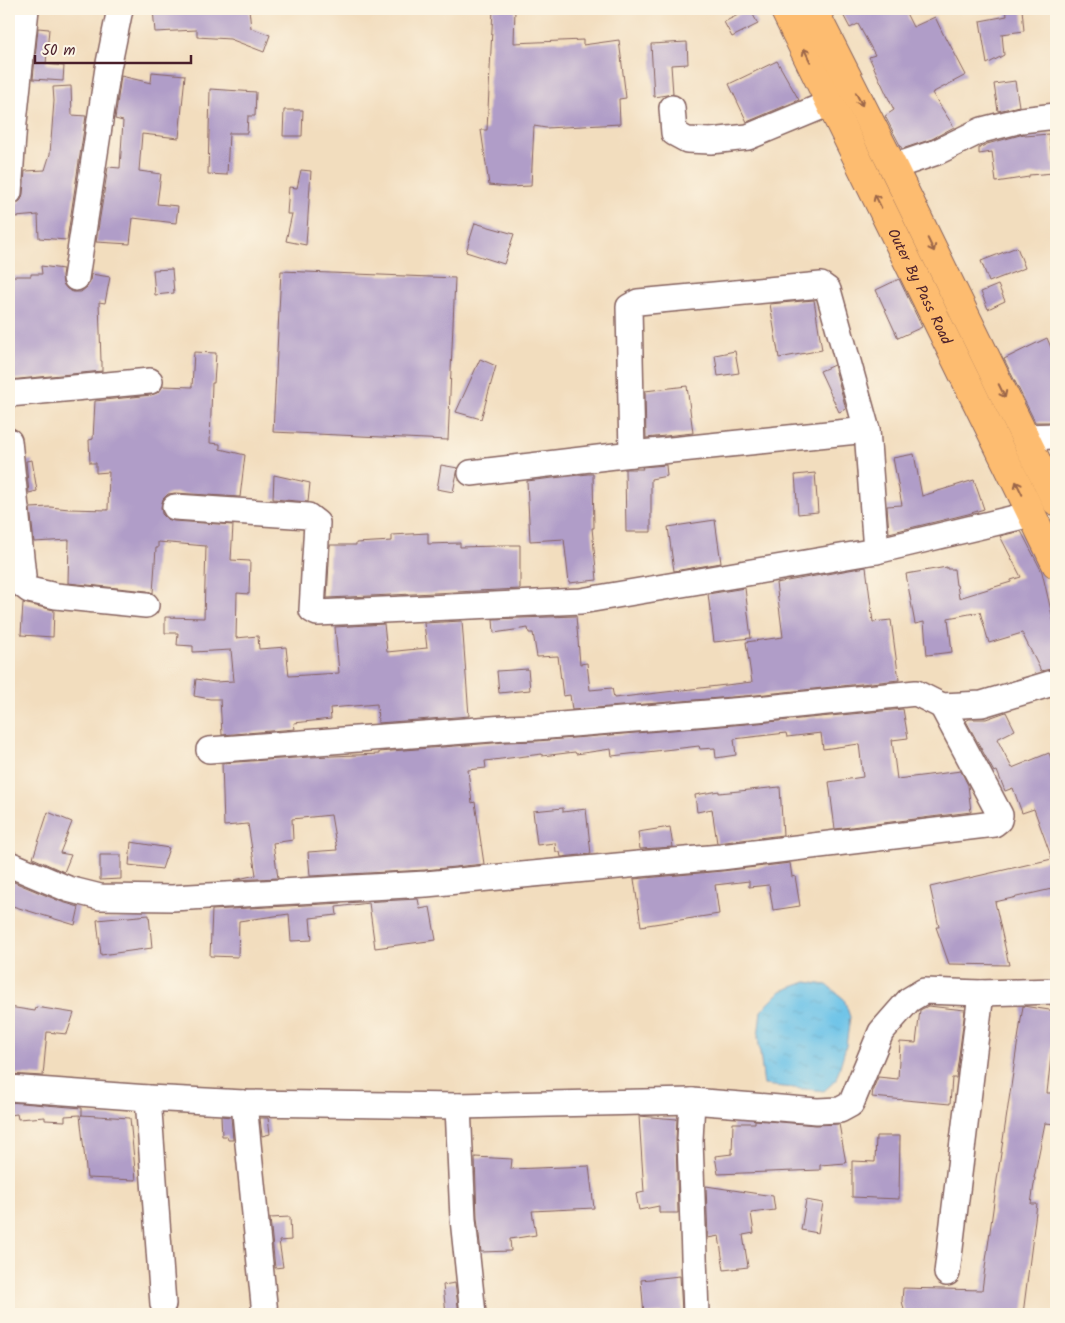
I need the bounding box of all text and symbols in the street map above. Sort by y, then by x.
scale bar [35,32,191,64]
text: 50 m [42,39,76,63]
one-way arrow [802,48,811,63]
one-way arrow [855,91,864,106]
one-way arrow [873,194,883,209]
street label: Outer By Pass Road [880,225,958,350]
one-way arrow [927,237,936,252]
one-way arrow [998,383,1007,398]
one-way arrow [1014,481,1024,496]

